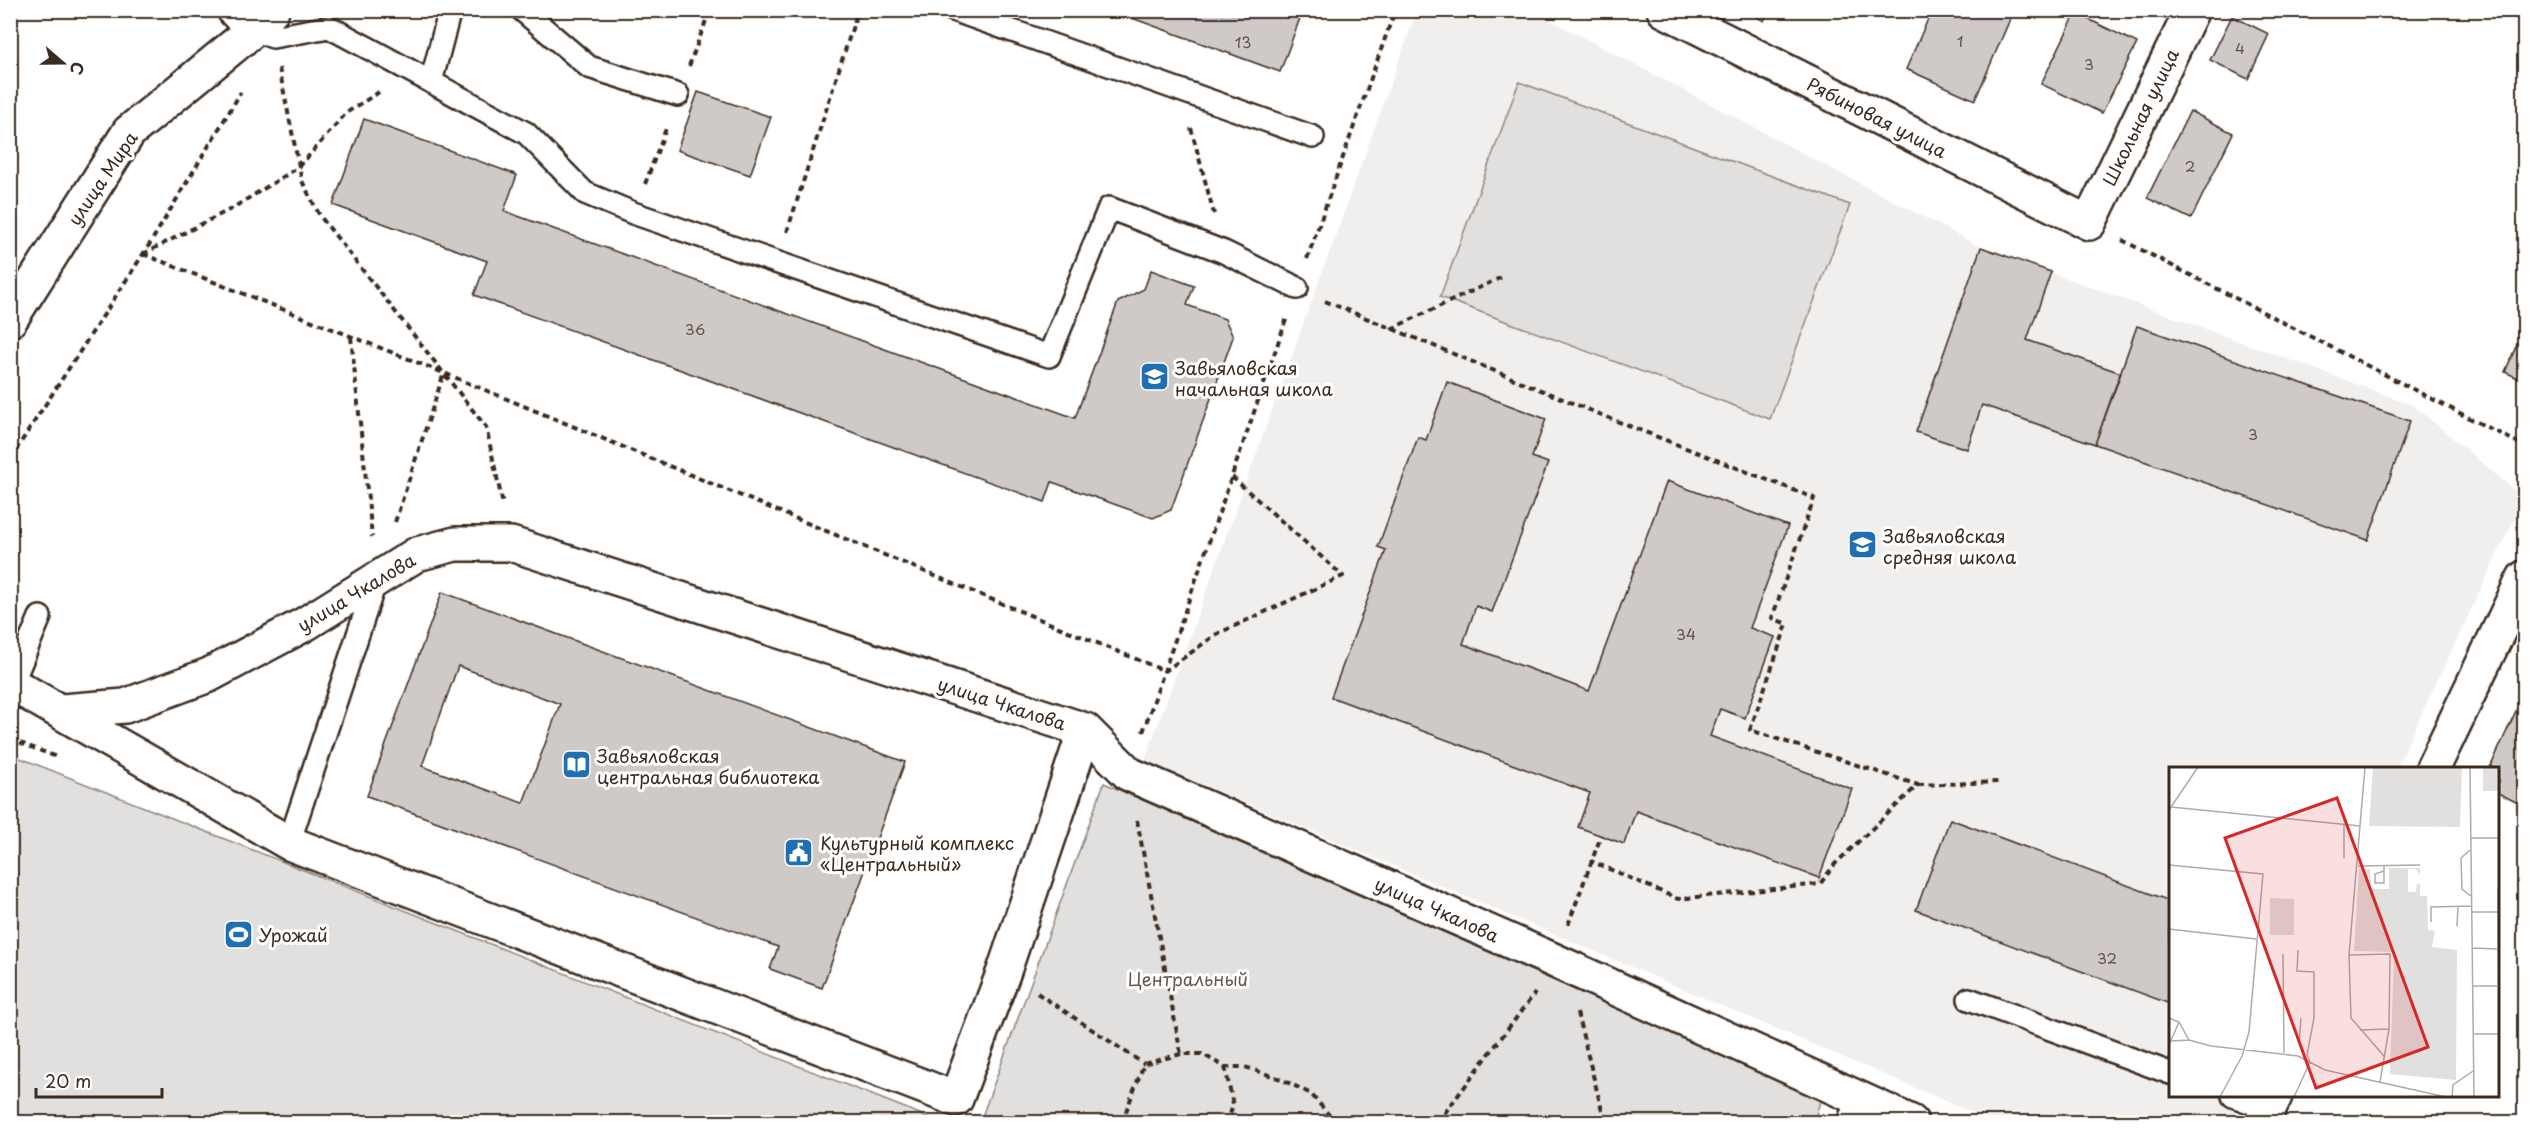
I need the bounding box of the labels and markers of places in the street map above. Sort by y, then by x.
place label: Завьяловская начальная школа [1175,354,1333,402]
school or university icon: Завьяловская начальная школа [1138,361,1170,393]
place label: Завьяловская средняя школа [1883,522,2017,570]
school or university icon: Завьяловская средняя школа [1846,529,1878,561]
place label: Завьяловская центральная библиотека [597,742,820,790]
library icon: Завьяловская центральная библиотека [560,749,592,781]
place label: Культурный комплекс «Центральный» [820,829,1014,877]
public building icon: Культурный комплекс «Центральный» [783,836,815,868]
sports icon: Урожай [222,918,254,950]
place label: Урожай [259,921,328,948]

